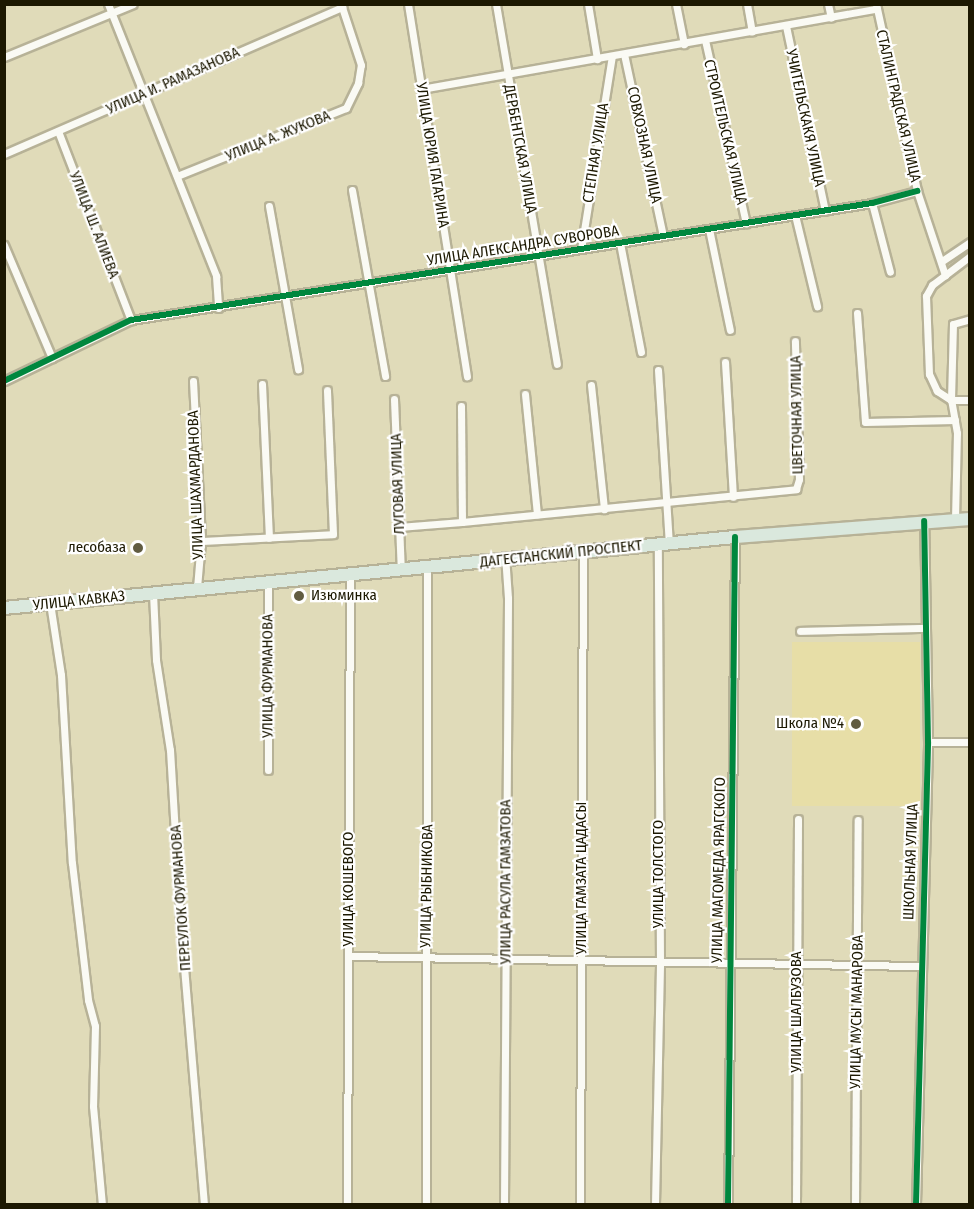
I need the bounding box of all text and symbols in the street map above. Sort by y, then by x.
street label: СТАЛИНГРАДСКАЯ УЛИЦА [872,28,924,184]
street label: УЛИЦА И. РАМАЗАНОВА [104,43,242,119]
street label: УЧИТЕЛЬСКАКЯ УЛИЦА [782,47,828,189]
street label: СТРОИТЕЛЬСКАЯ УЛИЦА [700,58,750,206]
street label: УЛИЦА ЮРИЯ ГАГАРИНА [412,81,452,229]
street label: ДЕРБЕНТСКАЯ УЛИЦА [500,83,540,215]
street label: СОВХОЗНАЯ УЛИЦА [623,85,665,205]
street label: СТЕПНАЯ УЛИЦА [579,102,613,204]
street label: УЛИЦА А. ЖУКОВА [223,107,333,165]
street label: УЛИЦА Ш. АЛИЕВА [65,169,123,281]
street label: УЛИЦА АЛЕКСАНДРА СУВОРОВА [426,222,620,270]
street label: ЦВЕТОЧНАЯ УЛИЦА [787,355,807,475]
street label: УЛИЦА ШАХМАРДАНОВА [184,410,208,560]
street label: ЛУГОВАЯ УЛИЦА [387,433,409,535]
street label: ДАГЕСТАНСКИЙ ПРОСПЕКТ [479,537,643,571]
place label: лесобаза [68,539,126,557]
marker: лесобаза [131,541,145,555]
street label: УЛИЦА КАВКАЗ [32,587,126,615]
place label: Изюминка [311,587,377,605]
marker: Изюминка [292,589,306,603]
street label: УЛИЦА ФУРМАНОВА [259,614,277,738]
place label: Школа №4 [776,715,844,733]
marker: Школа №4 [849,717,863,731]
street label: УЛИЦА МАГОМЕДА ЯРАГСКОГО [708,777,730,963]
street label: УЛИЦА РАСУЛА ГАМЗАТОВА [497,800,515,964]
street label: УЛИЦА ГАМЗАТА ЦАДАСЫ [573,802,591,954]
street label: ШКОЛЬНАЯ УЛИЦА [900,803,922,921]
street label: УЛИЦА ТОЛСТОГО [650,820,668,928]
street label: ПЕРЕУЛОК ФУРМАНОВА [167,824,195,972]
street label: УЛИЦА РЫБНИКОВА [417,824,437,948]
street label: УЛИЦА КОШЕВОГО [340,831,358,947]
street label: УЛИЦА МУСЫ МАНАРОВА [847,935,867,1089]
street label: УЛИЦА ШАЛБУЗОВА [788,951,806,1073]

